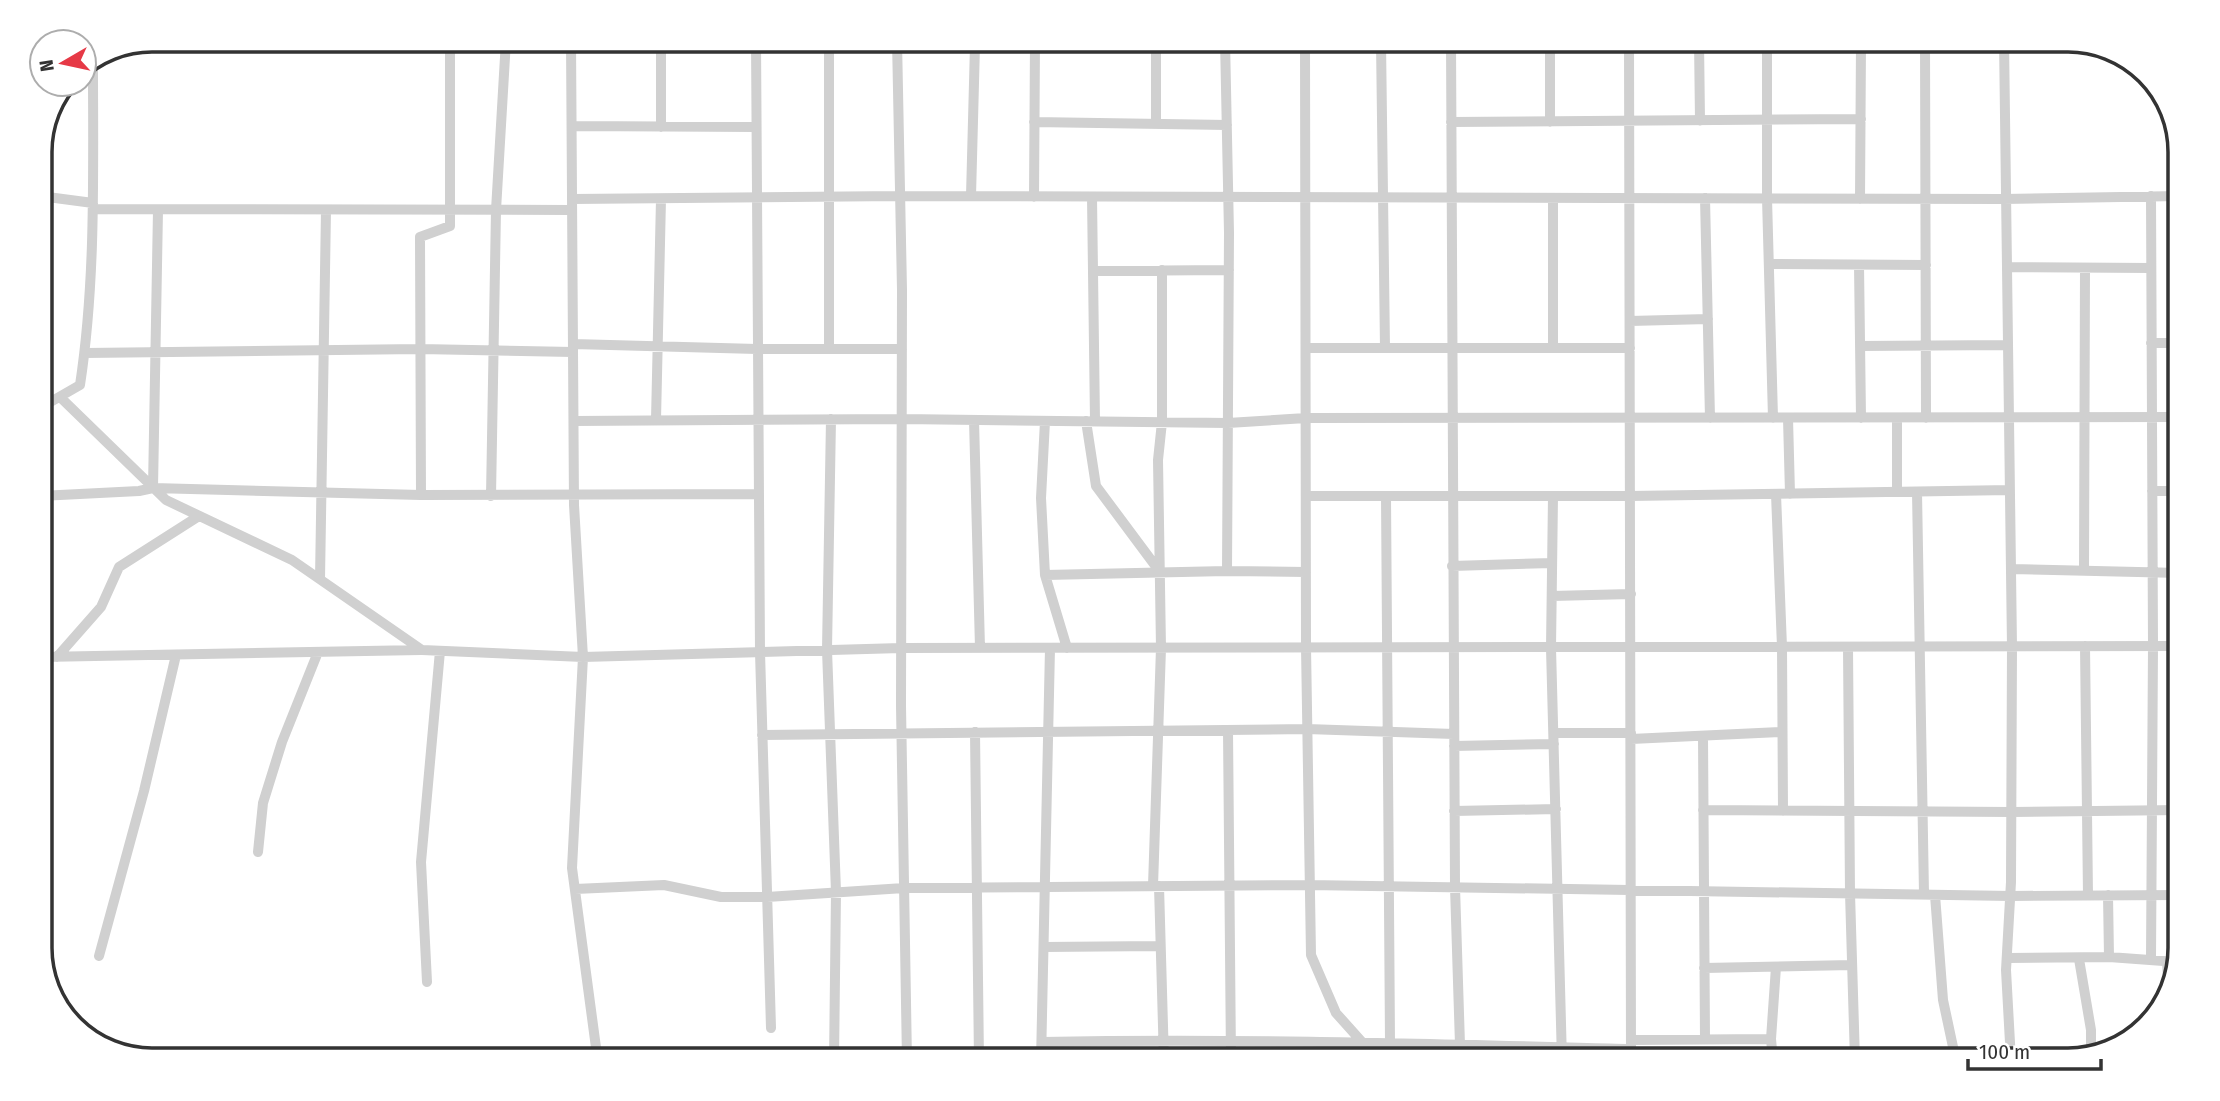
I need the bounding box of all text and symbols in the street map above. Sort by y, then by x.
north arrow [28,28,98,98]
text: N [34,58,59,73]
scale bar [1968,1028,2101,1072]
text: 100 m [1979,1039,2030,1065]

